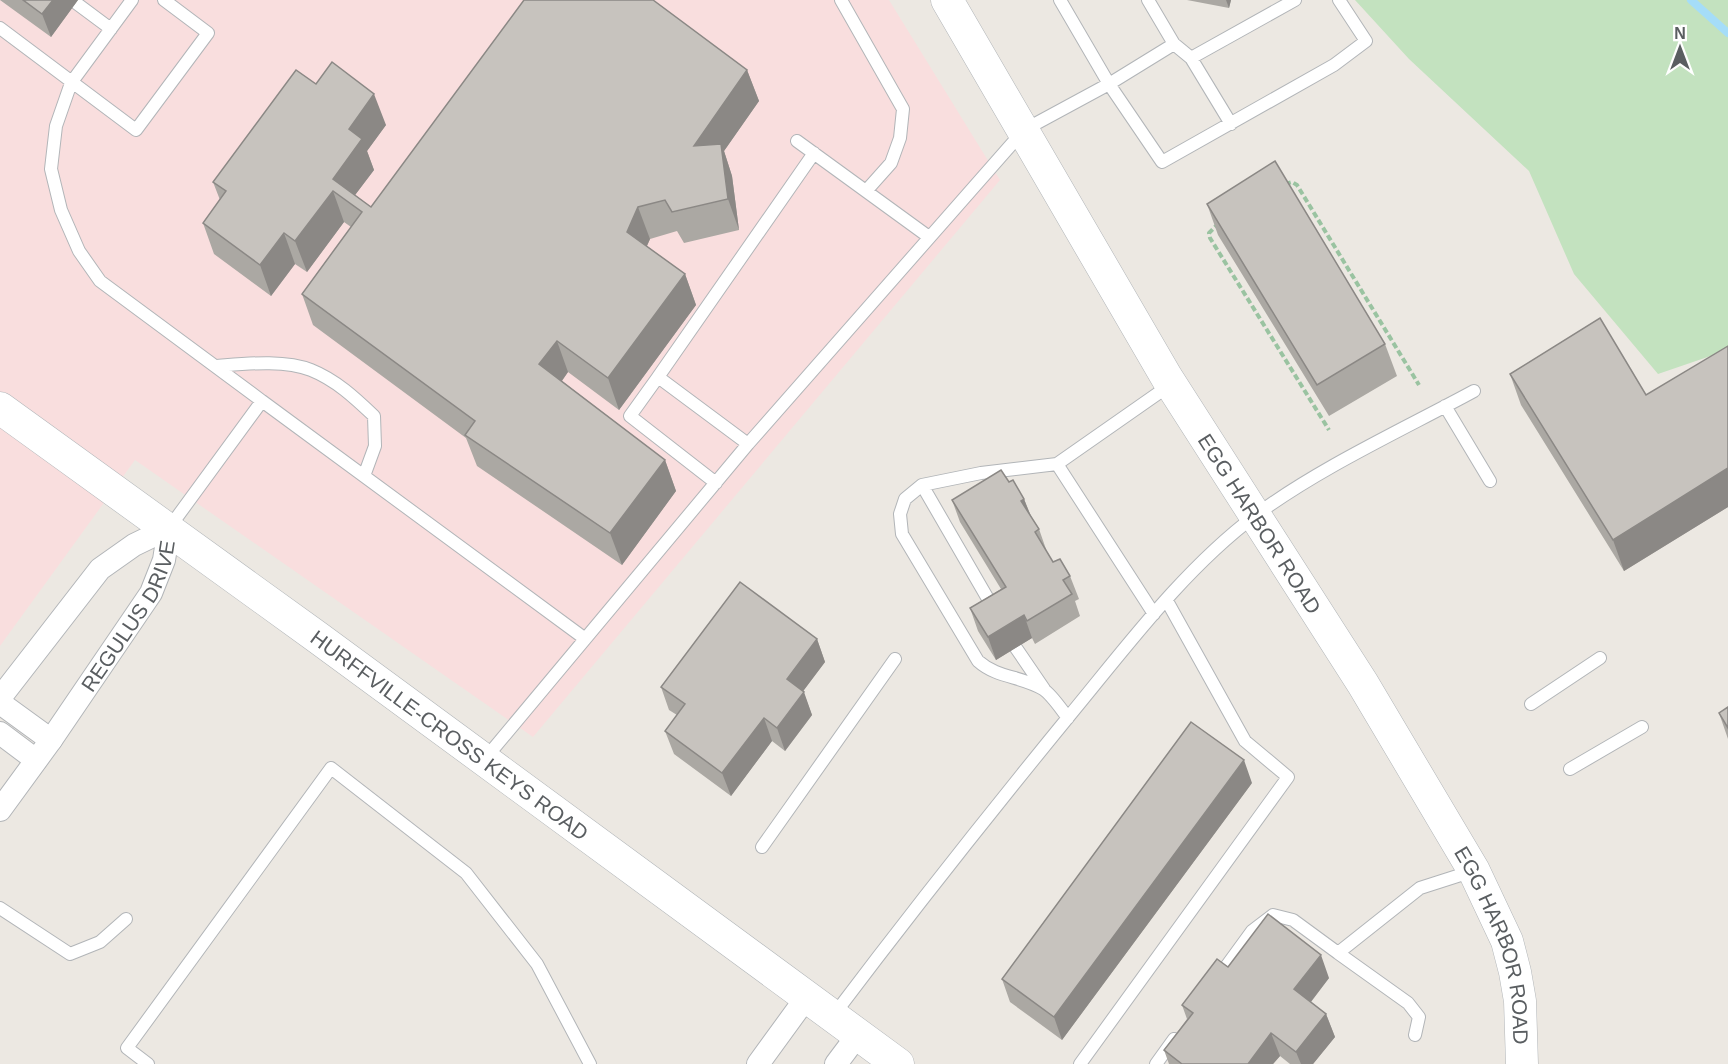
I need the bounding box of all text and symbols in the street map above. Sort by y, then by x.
north arrow [1650,18,1710,78]
text: N [1674,25,1686,42]
street label: EGG HARBOR ROAD [1194,429,1326,618]
street label: REGULUS DRIVE [76,539,178,696]
street label: HURFFVILLE-CROSS KEYS ROAD [307,625,593,844]
street label: EGG HARBOR ROAD [1450,842,1533,1045]

